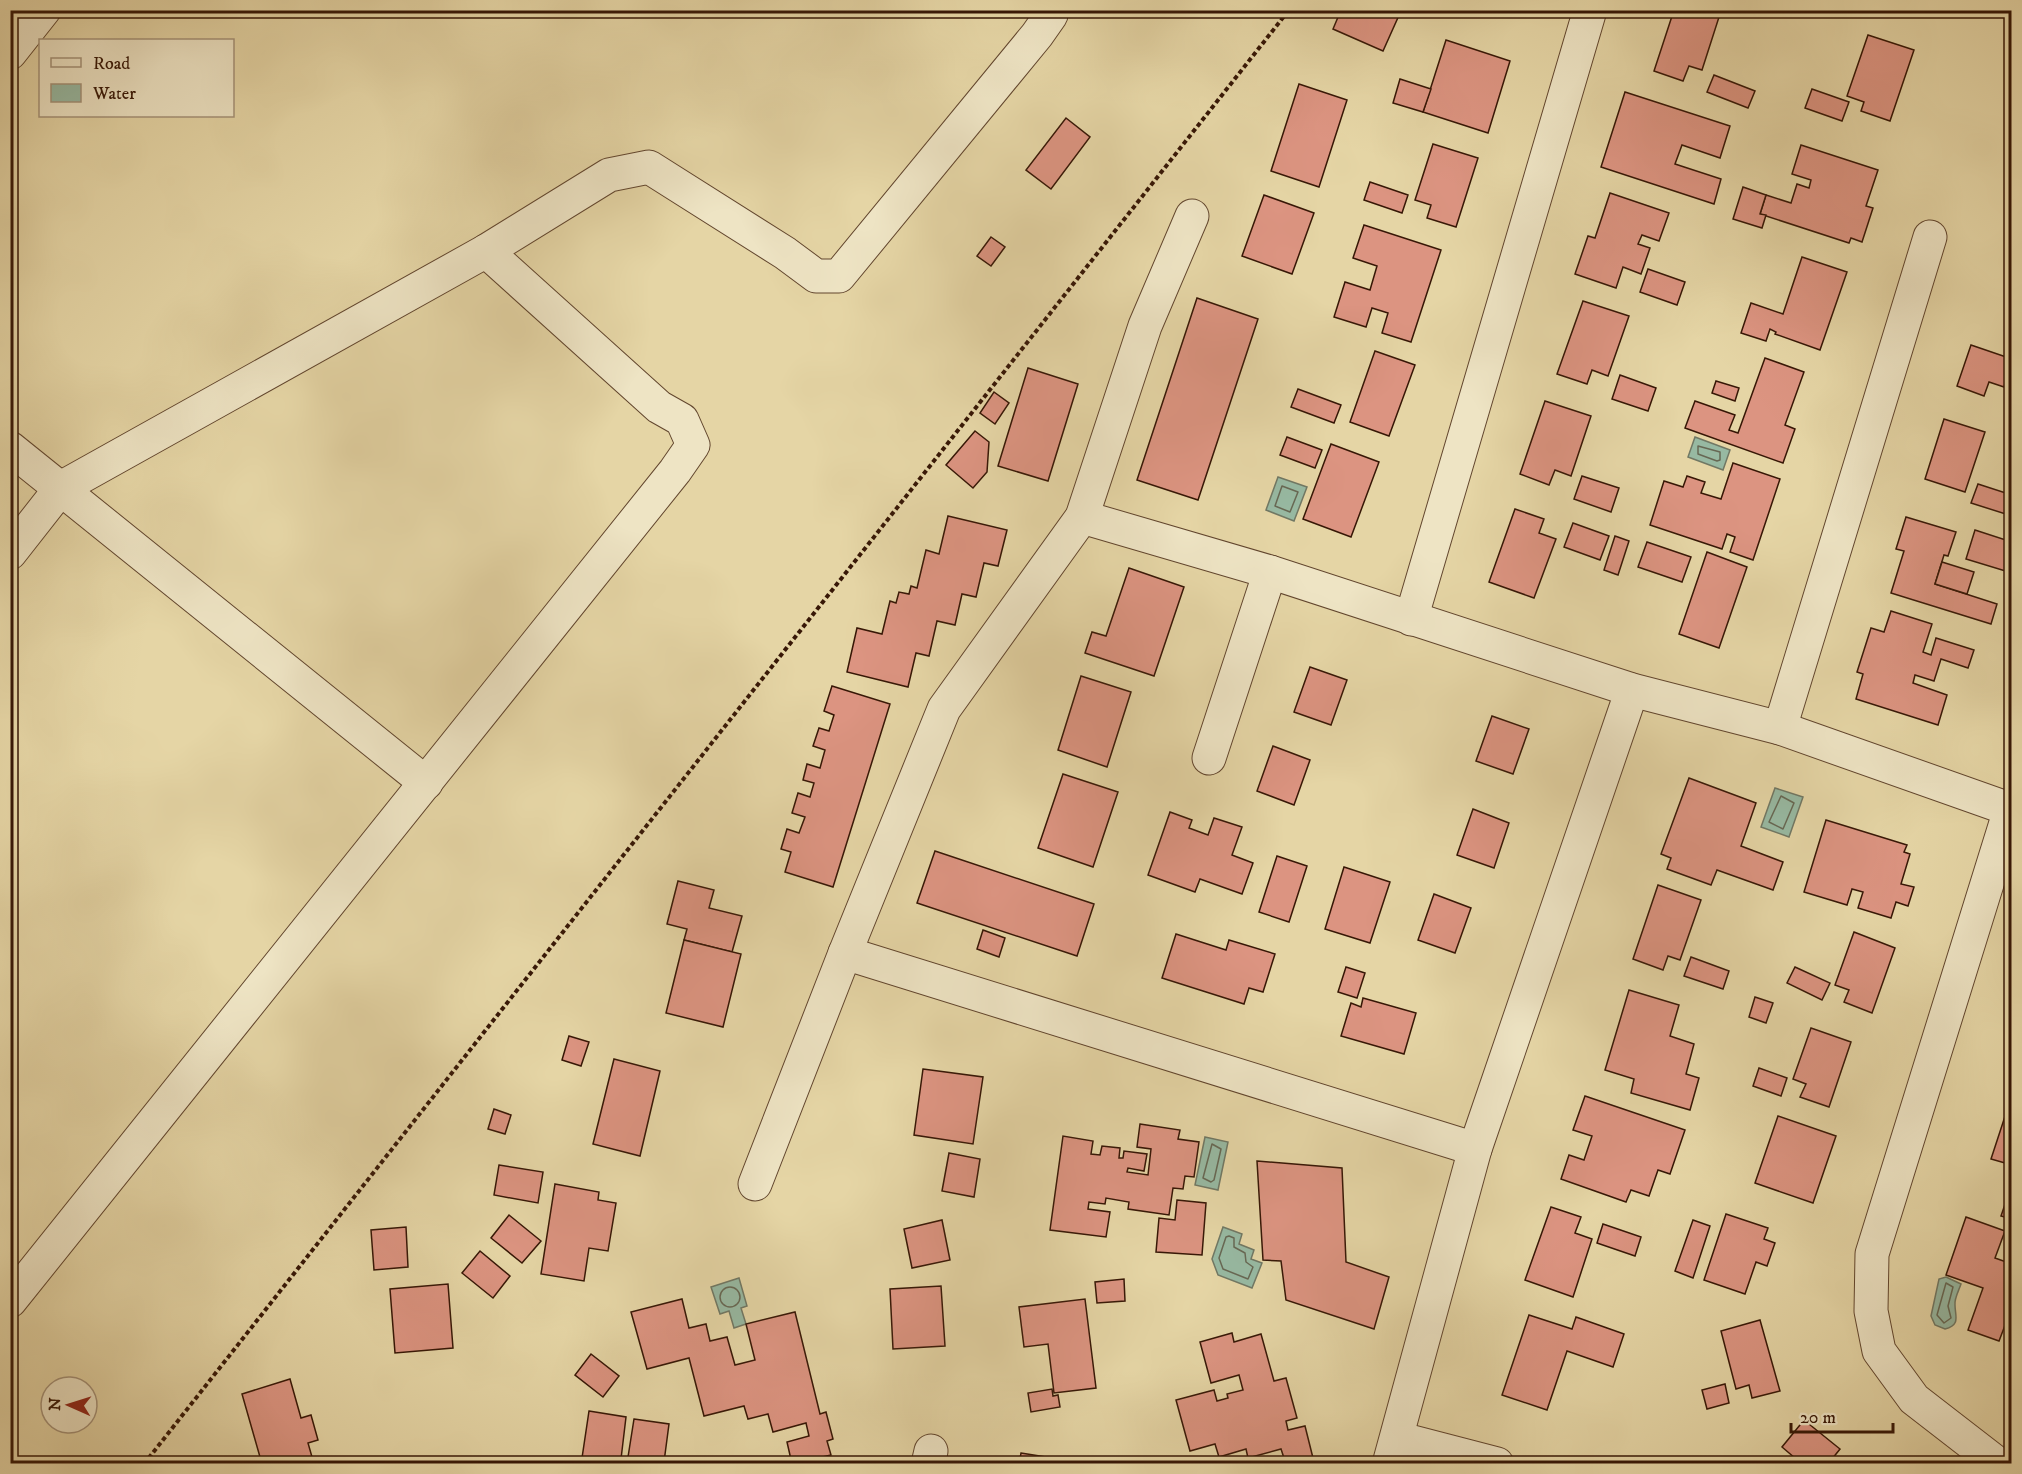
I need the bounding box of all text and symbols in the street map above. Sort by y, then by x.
legend [39,39,234,117]
text: Road [93,53,130,75]
text: Water [92,83,136,105]
north arrow [39,1375,99,1435]
scale bar [1791,1396,1893,1434]
text: N [45,1397,65,1411]
text: 20 m [1800,1407,1836,1429]

